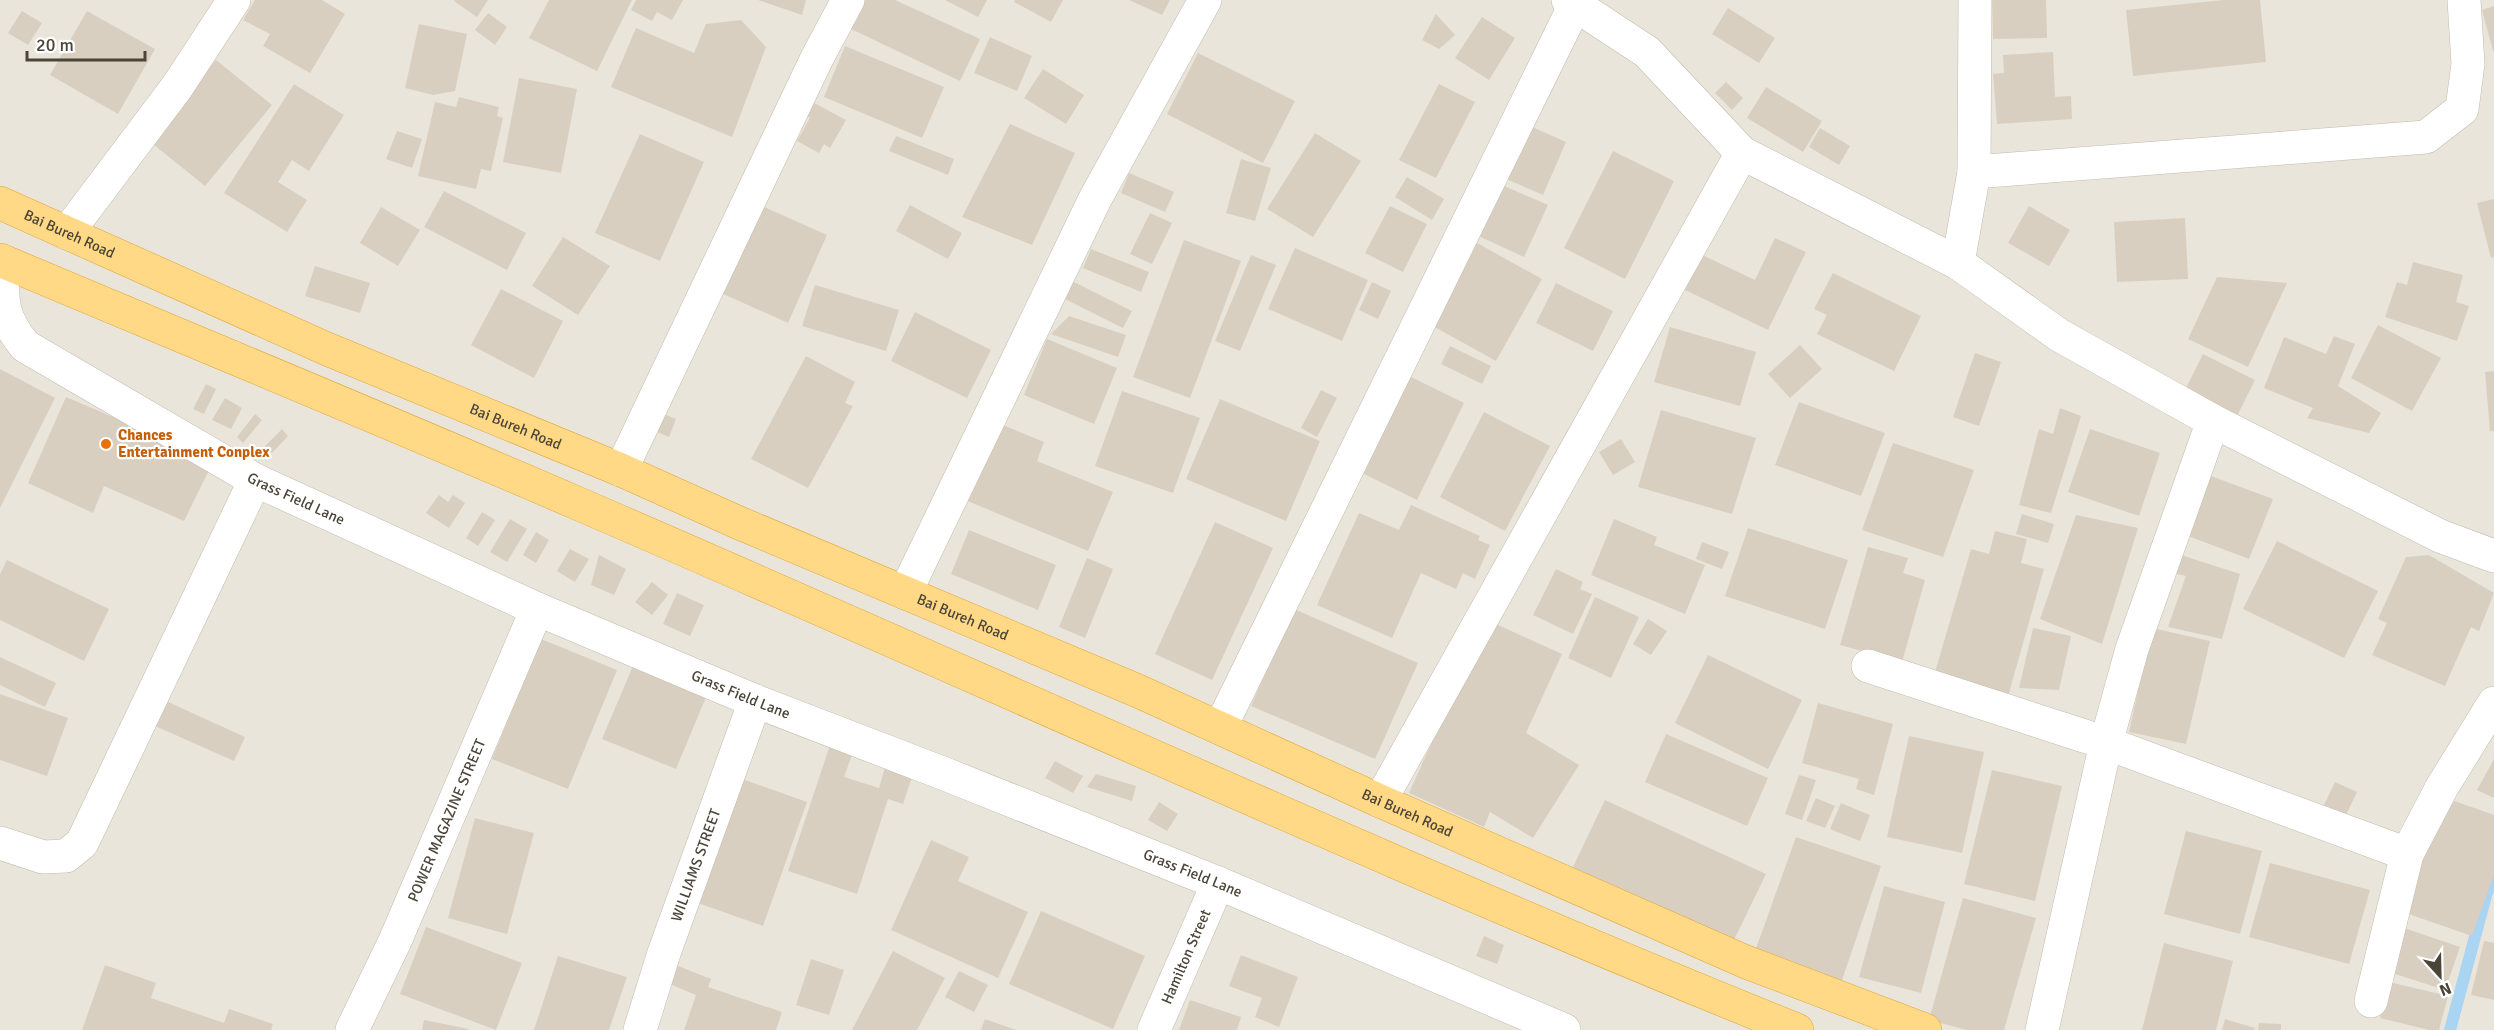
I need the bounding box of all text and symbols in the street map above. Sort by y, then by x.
scale bar [27,24,146,62]
text: 20 m [36,34,74,56]
street label: Bai Bureh Road [21,206,118,262]
street label: Bai Bureh Road [467,400,564,454]
place label: Chances Entertainment Conplex [118,426,270,461]
marker: Chances Entertainment Conplex [99,437,113,451]
street label: Grass Field Lane [244,468,348,529]
street label: Bai Bureh Road [914,590,1011,644]
street label: Grass Field Lane [689,666,793,723]
street label: POWER MAGAZINE STREET [404,736,490,905]
street label: Bai Bureh Road [1359,785,1456,841]
street label: WILLIAMS STREET [667,806,725,924]
street label: Grass Field Lane [1141,845,1245,901]
street label: Hamilton Street [1157,907,1214,1007]
north arrow [2410,946,2470,1006]
text: N [2436,978,2454,1000]

